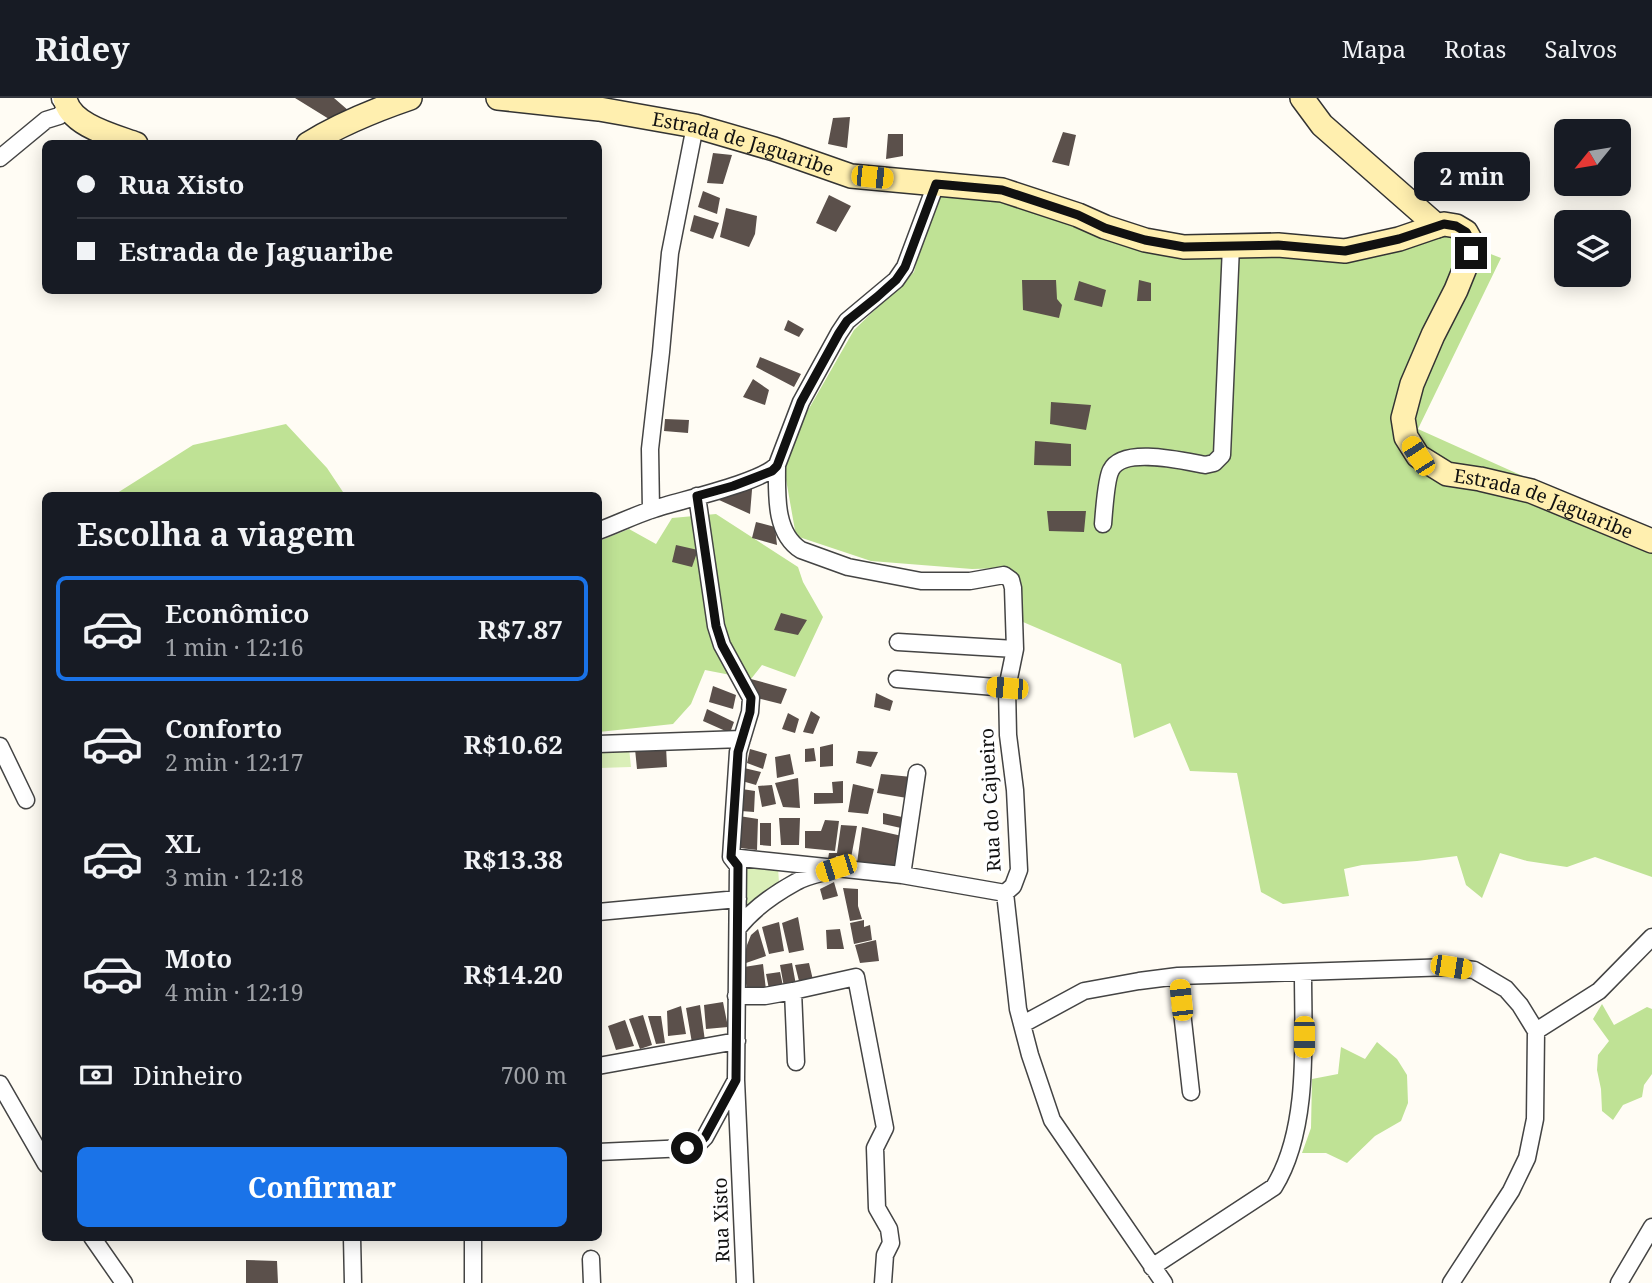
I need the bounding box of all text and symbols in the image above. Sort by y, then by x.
text: Ridey [35,26,130,71]
text: Mapa [1342,32,1406,65]
text: Rotas [1444,32,1506,65]
text: Salvos [1544,32,1617,65]
street label: Estrada de Jaguaribe [650,106,837,182]
north arrow [1554,119,1631,196]
map controls [1554,119,1631,287]
callout: 2 min [1413,152,1529,200]
text: 2 min [1439,160,1505,192]
car [851,164,894,190]
text: Rua Xisto [119,166,244,202]
button: layers [1554,210,1631,287]
text: Estrada de Jaguaribe [119,233,393,269]
route end [1455,237,1487,269]
car [1398,433,1439,479]
street label: Estrada de Jaguaribe [1452,462,1637,545]
text: Escolha a viagem [77,512,355,555]
text: Econômico [165,595,309,631]
icon: car [81,597,144,660]
text: R$7.87 [478,611,563,647]
text: 1 min · 12:16 [165,631,303,663]
car [986,676,1029,700]
text: Conforto [165,710,282,746]
icon: car [81,712,144,775]
text: R$10.62 [463,726,563,762]
street label: Rua do Cajueiro [973,727,1007,873]
text: 2 min · 12:17 [165,746,303,778]
text: XL [165,825,201,861]
icon: car [81,827,144,890]
text: R$13.38 [463,841,563,877]
car [813,852,860,884]
text: 3 min · 12:18 [165,861,303,893]
text: Moto [165,940,232,976]
icon: car [81,942,144,1005]
car [1429,953,1474,981]
text: R$14.20 [463,956,563,992]
text: 4 min · 12:19 [165,976,303,1008]
car [1169,978,1194,1022]
car [1294,1016,1315,1058]
icon: cash [77,1056,115,1094]
text: Dinheiro [133,1057,243,1093]
text: 700 m [501,1059,567,1091]
route start [671,1132,703,1164]
button: Confirmar [77,1147,567,1227]
street label: Rua Xisto [707,1177,735,1263]

